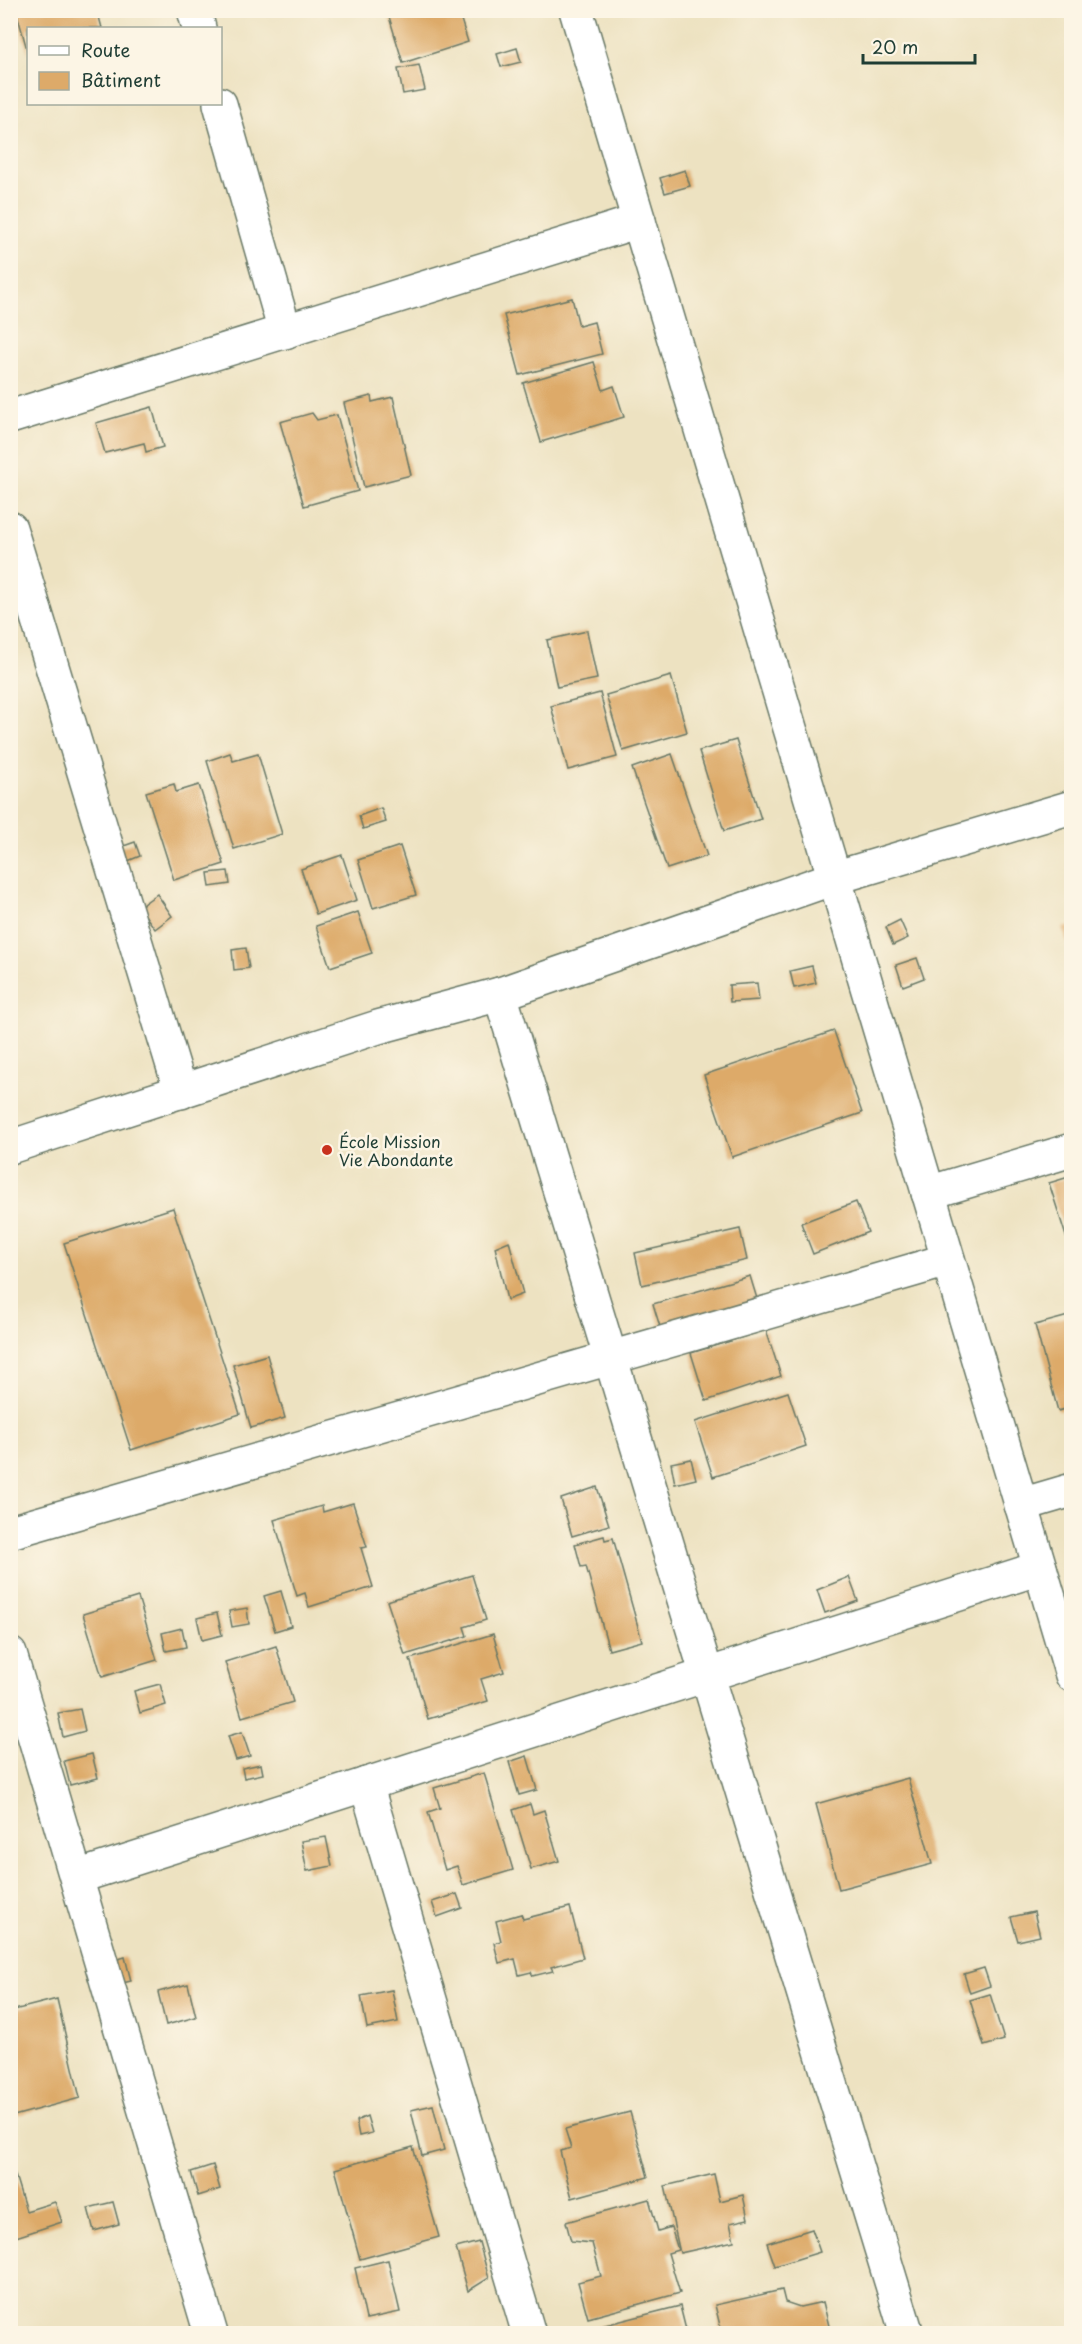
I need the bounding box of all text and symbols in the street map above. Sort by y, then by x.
legend [27,27,222,105]
scale bar [863,27,976,65]
text: 20 m [872,33,918,60]
text: Route [81,36,131,63]
text: Bâtiment [81,66,161,93]
place label: École Mission Vie Abondante [339,1129,454,1171]
marker: École Mission Vie Abondante [320,1143,334,1157]

